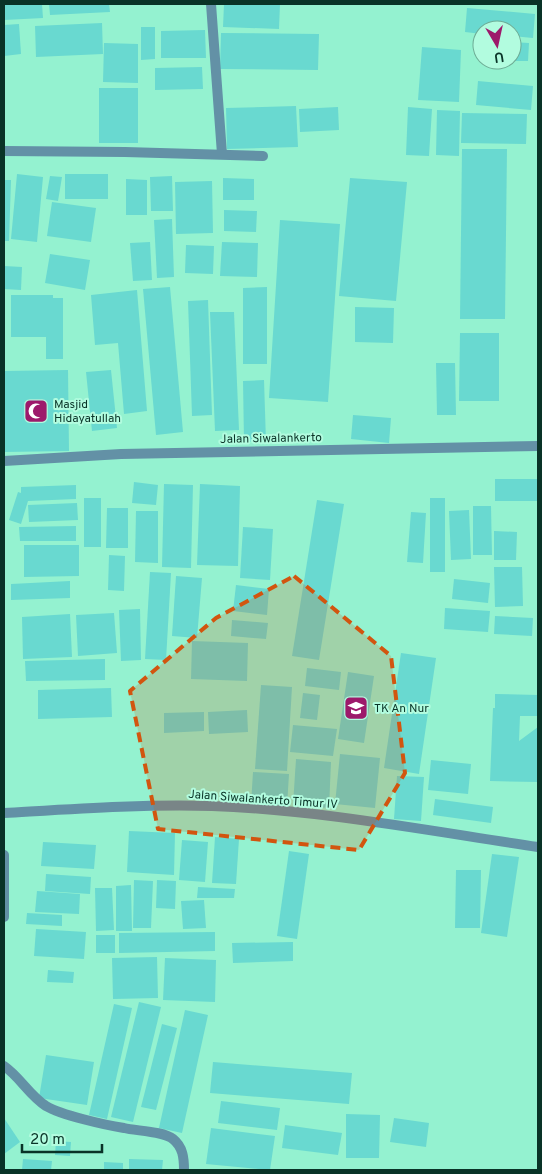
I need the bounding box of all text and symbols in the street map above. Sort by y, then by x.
north arrow [472,20,522,70]
text: U [493,47,505,66]
place label: Masjid Hidayatullah [54,397,121,427]
mosque icon: Masjid Hidayatullah [23,398,49,424]
street label: Jalan Siwalankerto [220,430,322,448]
school or university icon: TK An Nur [343,695,369,721]
place label: TK An Nur [374,701,429,717]
street label: Jalan Siwalankerto Timur IV [188,787,338,813]
scale bar [22,1122,102,1154]
text: 20 m [30,1131,65,1150]

